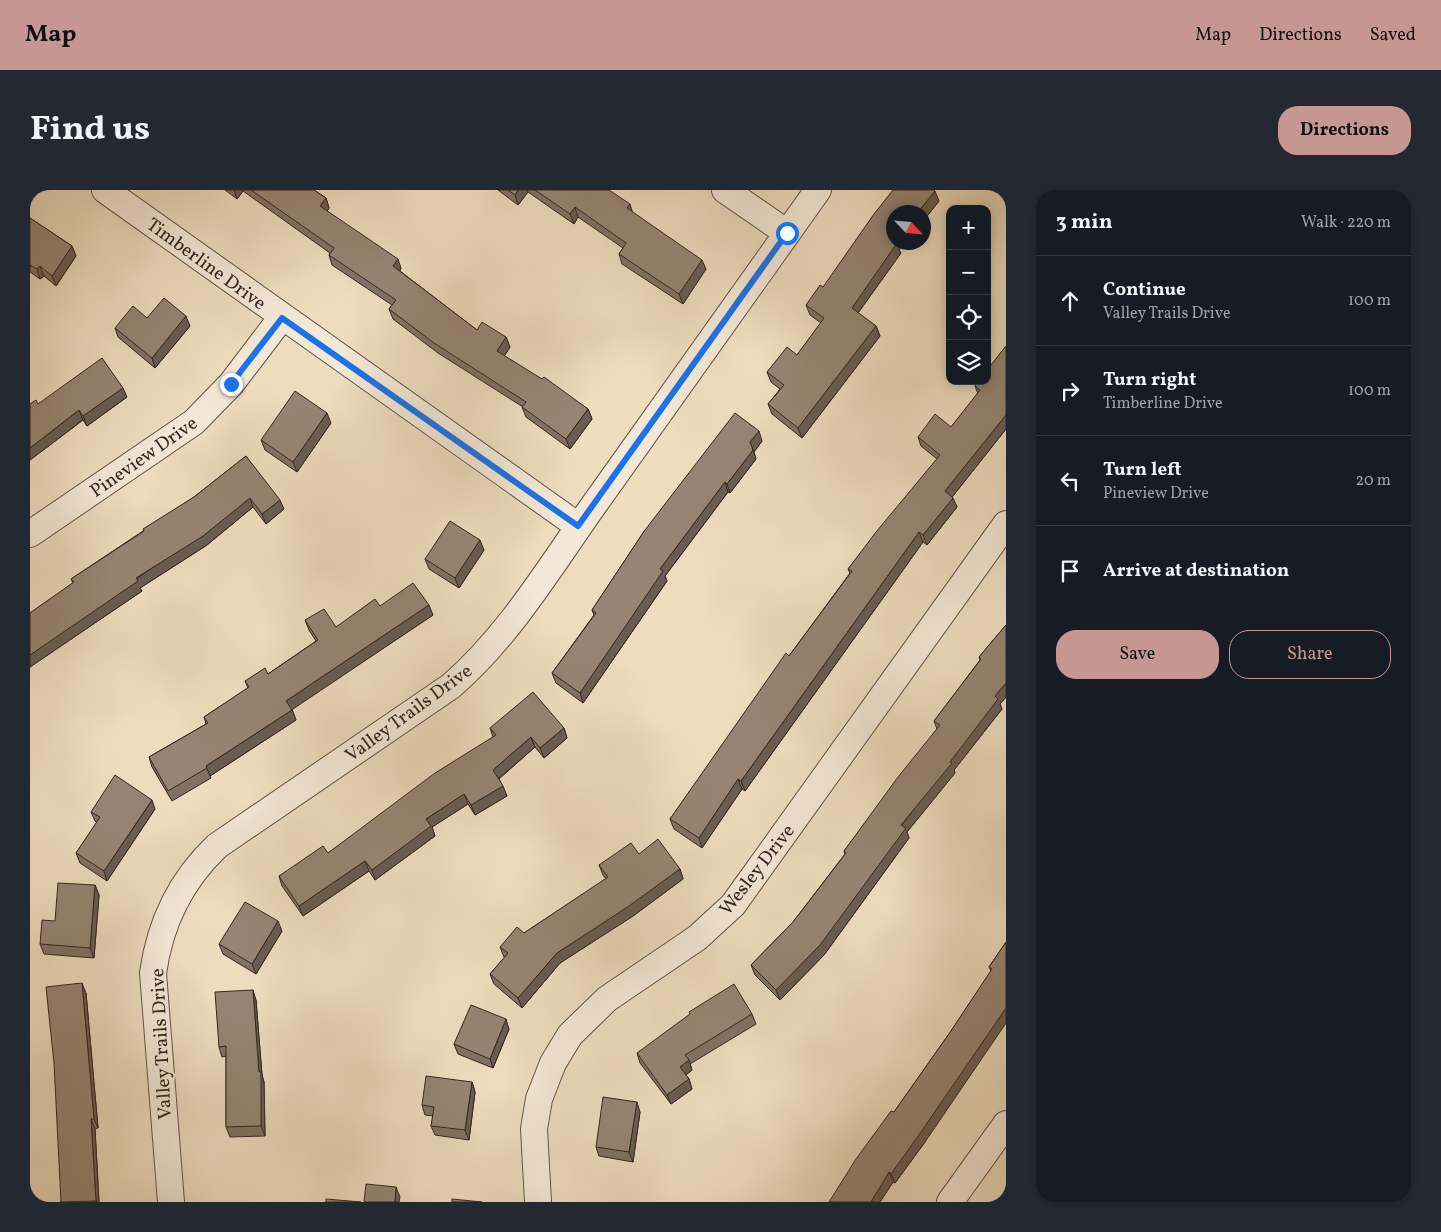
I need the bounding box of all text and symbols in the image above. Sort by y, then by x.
text: Map [25,18,76,52]
text: Map [1195,23,1231,48]
text: Directions [1259,23,1342,48]
text: Saved [1370,23,1416,48]
text: Find us [30,106,150,154]
button: Directions [1278,106,1411,155]
north arrow [886,205,931,250]
map controls [946,205,991,385]
button: + [946,205,991,250]
text: 3 min [1056,208,1112,237]
street label: Timberline Drive [141,212,271,317]
text: Walk · 220 m [1301,212,1391,234]
route start [776,222,799,245]
button: − [946,250,991,295]
text: Continue [1103,277,1186,303]
icon: ahead [1056,287,1084,315]
text: 100 m [1348,290,1391,312]
button: locate [946,295,991,340]
text: Valley Trails Drive [1103,303,1231,325]
button: layers [946,340,991,385]
text: Turn right [1103,367,1196,393]
route end [220,373,243,396]
icon: right [1056,377,1084,405]
text: 100 m [1348,380,1391,402]
text: Timberline Drive [1103,393,1223,415]
street label: Pineview Drive [85,411,203,504]
text: Turn left [1103,457,1182,483]
icon: left [1056,467,1084,495]
text: 20 m [1356,470,1391,492]
text: Pineview Drive [1103,483,1209,505]
icon: arrive [1056,557,1084,585]
text: Arrive at destination [1103,558,1289,584]
button: Save [1056,630,1219,679]
button: Share [1229,630,1391,679]
street label: Valley Trails Drive [340,659,478,769]
street label: Wesley Drive [714,819,801,921]
street label: Valley Trails Drive [145,968,179,1120]

